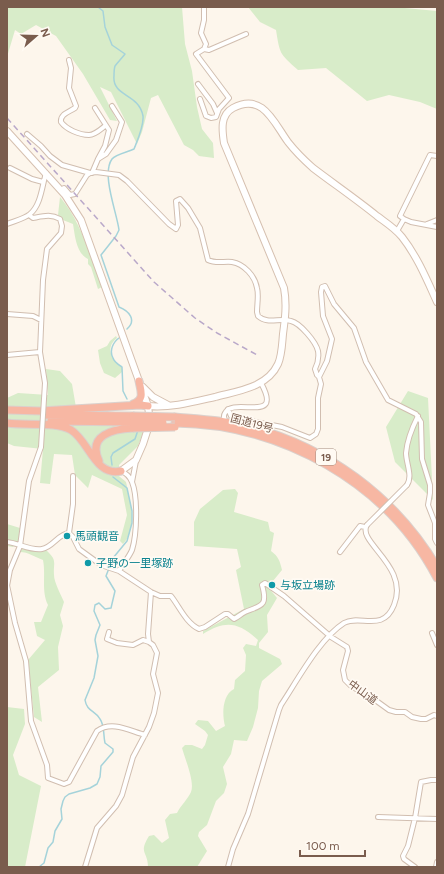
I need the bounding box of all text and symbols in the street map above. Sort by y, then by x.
north arrow [16,16,56,56]
text: N [37,27,52,39]
street label: 国道19号 [229,412,275,435]
road number: 19 [316,449,336,465]
place label: 馬頭観音 [75,530,119,543]
marker: 馬頭観音 [62,531,72,541]
place label: 子野の一里塚跡 [96,557,173,570]
marker: 子野の一里塚跡 [83,558,93,568]
place label: 与坂立場跡 [280,579,335,592]
marker: 与坂立場跡 [267,580,277,590]
street label: 中山道 [346,677,380,707]
scale bar [300,832,365,858]
text: 100 m [306,839,340,853]

